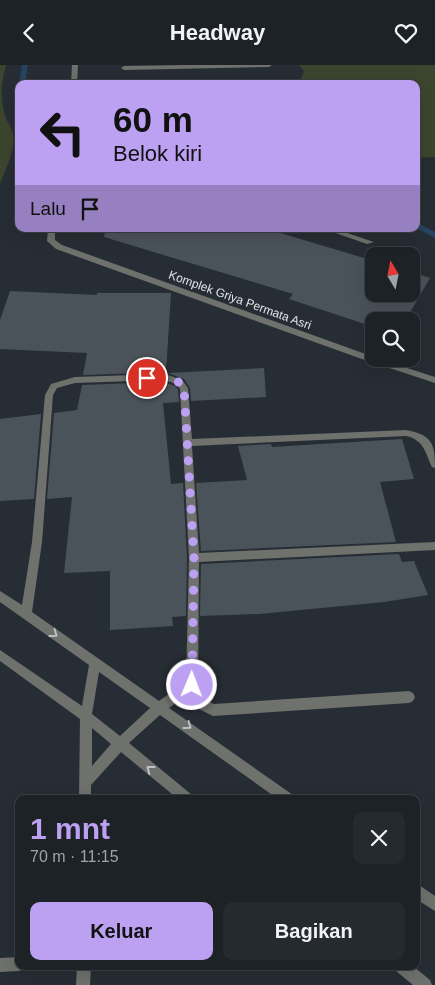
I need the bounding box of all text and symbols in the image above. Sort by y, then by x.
icon: back [15,19,43,47]
icon: heart [392,19,420,47]
text: Headway [170,20,265,45]
icon: left [30,100,95,165]
text: 60 m [113,100,193,139]
text: Belok kiri [113,141,202,166]
icon: arrive [76,195,104,223]
text: Lalu [30,198,66,219]
north arrow [365,247,420,303]
map controls [365,247,420,367]
street label: Komplek Griya Permata Asri [167,268,313,332]
button: search [365,312,420,367]
pin [126,357,168,399]
icon: arrive [133,364,161,392]
one-way arrow [49,627,58,637]
position arrow [165,658,217,710]
one-way arrow [182,720,192,729]
one-way arrow [147,766,156,774]
text: 1 mnt [30,812,110,845]
button: close [353,812,405,864]
text: 70 m · 11:15 [30,848,119,865]
button: Keluar [30,902,213,960]
button: Bagikan [223,902,405,960]

